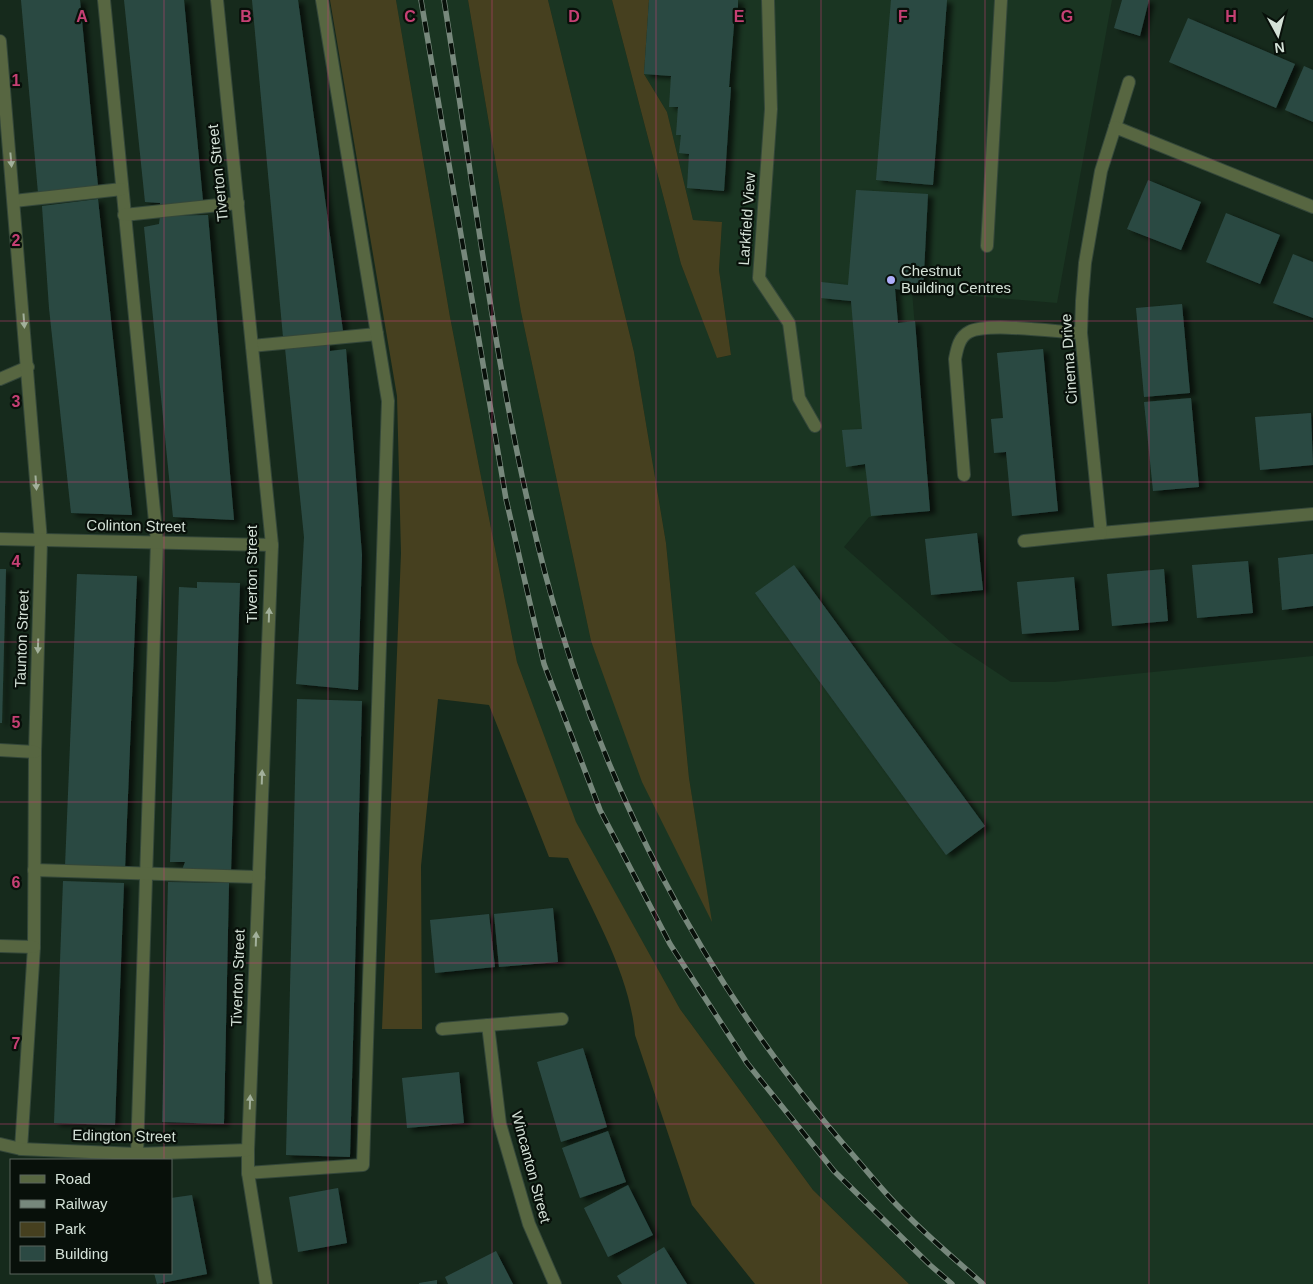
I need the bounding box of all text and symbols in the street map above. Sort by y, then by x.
text: A [76,8,88,25]
text: B [240,8,252,25]
text: C [404,8,416,25]
text: D [568,8,580,25]
text: E [734,8,745,25]
text: F [898,8,908,25]
text: G [1061,8,1073,25]
text: H [1225,8,1237,25]
north arrow [1253,10,1303,60]
text: N [1274,39,1286,56]
text: 1 [12,72,21,89]
street label: Tiverton Street [204,123,231,223]
one-way arrow [7,152,15,168]
street label: Larkfield View [735,172,758,266]
text: 2 [12,232,21,249]
place label: Chestnut Building Centres [901,262,1011,296]
marker: Chestnut Building Centres [885,274,897,286]
street label: Cinema Drive [1057,313,1080,405]
one-way arrow [21,314,29,330]
text: 3 [12,393,21,410]
one-way arrow [33,476,41,492]
street label: Colinton Street [86,516,187,535]
street label: Tiverton Street [243,524,260,623]
text: 4 [12,553,21,570]
street label: Taunton Street [11,589,32,688]
one-way arrow [265,606,273,622]
one-way arrow [33,638,41,654]
text: 5 [12,714,21,731]
one-way arrow [259,769,267,785]
text: 6 [12,874,21,891]
street label: Tiverton Street [227,928,248,1027]
one-way arrow [252,931,260,947]
text: 7 [12,1035,21,1052]
one-way arrow [246,1093,254,1109]
street label: Wincanton Street [508,1109,555,1225]
street label: Edington Street [72,1126,177,1145]
legend [10,1159,172,1274]
text: Road [55,1170,91,1187]
text: Railway [55,1195,108,1212]
text: Park [55,1220,86,1237]
text: Building [55,1245,108,1262]

